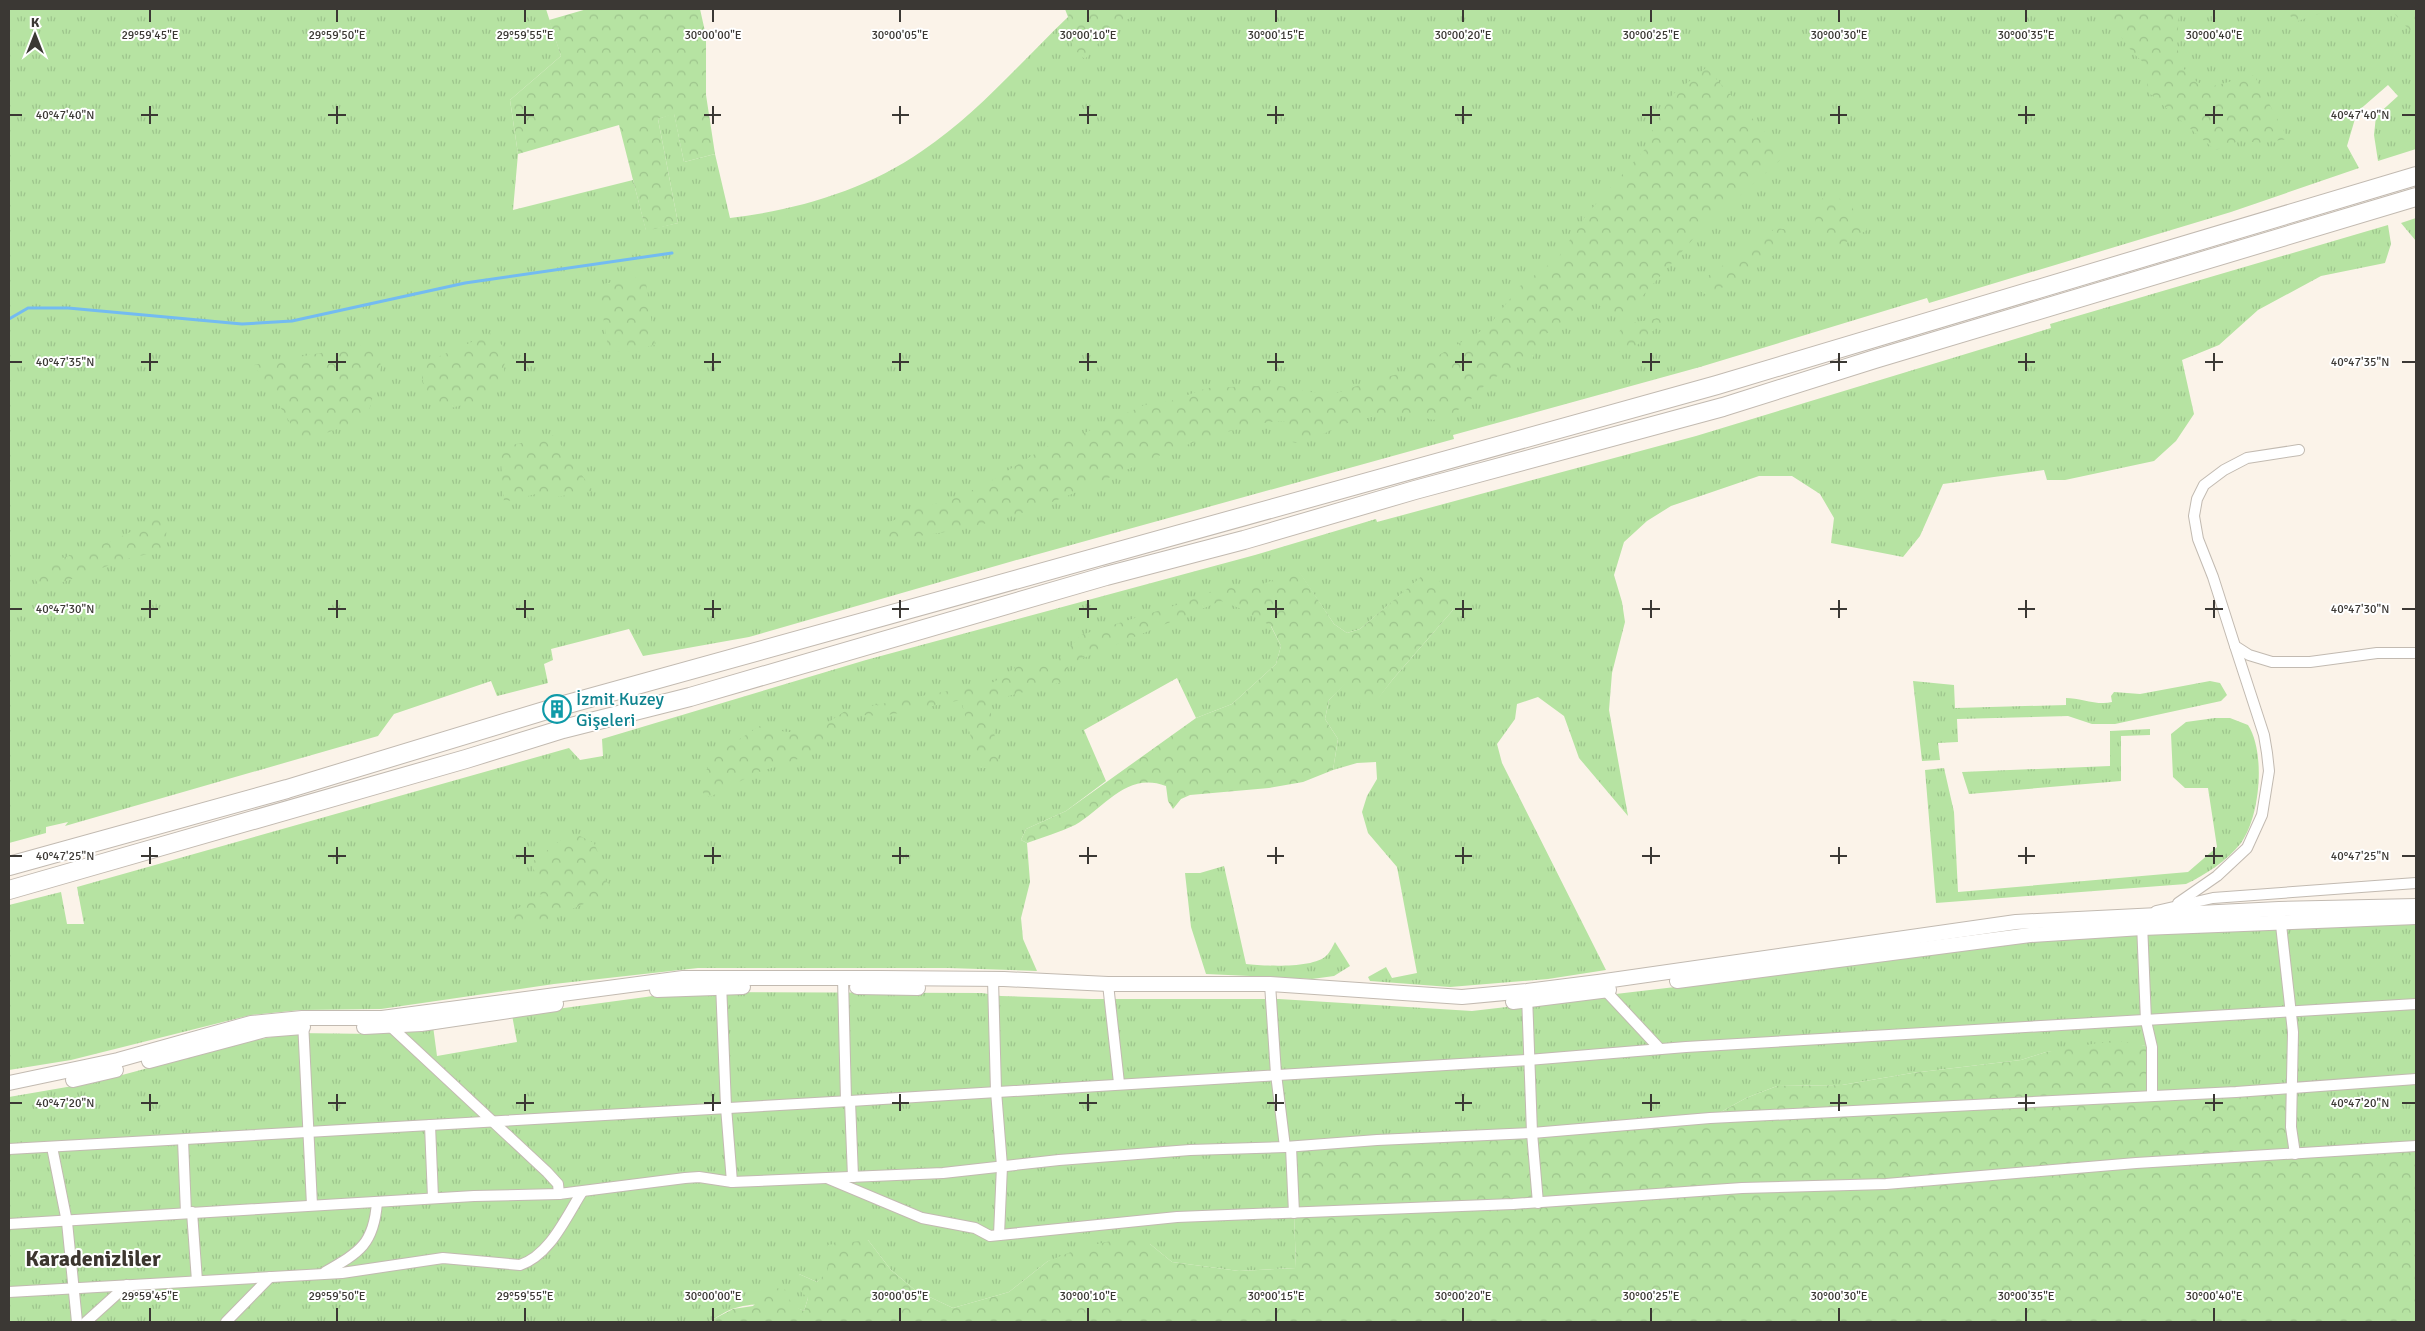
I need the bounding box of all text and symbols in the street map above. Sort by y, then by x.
north arrow [10,10,60,60]
text: K [31,14,40,31]
text: 29°59'45"E [121,28,179,43]
text: 29°59'50"E [308,28,366,43]
text: 29°59'55"E [496,28,554,43]
text: 30°00'00"E [684,28,742,43]
text: 30°00'05"E [871,28,929,43]
text: 30°00'10"E [1059,28,1117,43]
text: 30°00'15"E [1247,28,1305,43]
text: 30°00'20"E [1434,28,1492,43]
text: 30°00'25"E [1622,28,1680,43]
text: 30°00'30"E [1810,28,1868,43]
text: 30°00'35"E [1997,28,2055,43]
text: 30°00'40"E [2185,28,2243,43]
text: 40°47'40"N [36,108,94,123]
text: 40°47'40"N [2331,108,2389,123]
text: 40°47'35"N [36,355,94,370]
text: 40°47'35"N [2331,355,2389,370]
text: 40°47'30"N [36,602,94,617]
text: 40°47'30"N [2331,602,2389,617]
place label: İzmit Kuzey Gişeleri [576,688,665,731]
building icon: İzmit Kuzey Gişeleri [542,694,572,724]
text: 40°47'25"N [36,849,94,864]
text: 40°47'25"N [2331,849,2389,864]
text: 40°47'20"N [36,1096,94,1111]
text: 40°47'20"N [2331,1096,2389,1111]
district label: Karadenizliler [25,1245,161,1272]
text: 29°59'45"E [121,1289,179,1304]
text: 29°59'50"E [308,1289,366,1304]
text: 29°59'55"E [496,1289,554,1304]
text: 30°00'00"E [684,1289,742,1304]
text: 30°00'05"E [871,1289,929,1304]
text: 30°00'10"E [1059,1289,1117,1304]
text: 30°00'15"E [1247,1289,1305,1304]
text: 30°00'20"E [1434,1289,1492,1304]
text: 30°00'25"E [1622,1289,1680,1304]
text: 30°00'30"E [1810,1289,1868,1304]
text: 30°00'35"E [1997,1289,2055,1304]
text: 30°00'40"E [2185,1289,2243,1304]

